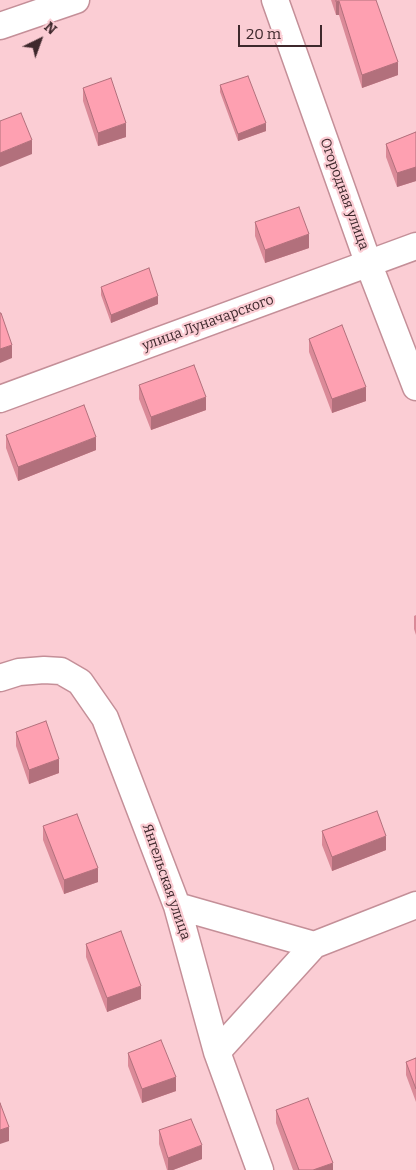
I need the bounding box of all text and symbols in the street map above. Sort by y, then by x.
north arrow [15,15,65,65]
scale bar [241,15,325,47]
text: N [41,19,60,38]
text: 20 m [246,25,281,43]
street label: Огородная улица [316,136,372,252]
street label: улица Луначарского [140,291,276,355]
street label: Янгельская улица [138,822,194,942]

